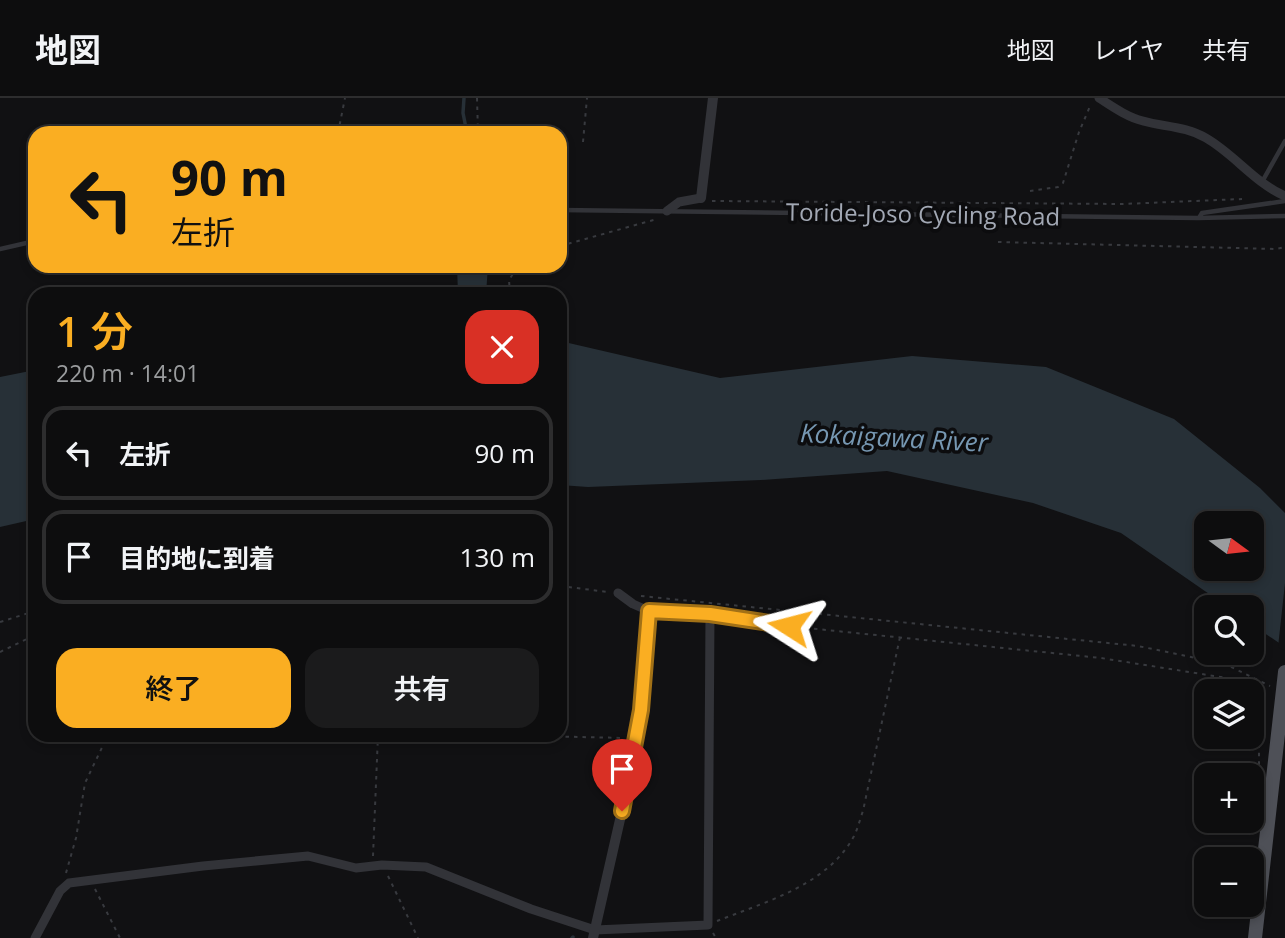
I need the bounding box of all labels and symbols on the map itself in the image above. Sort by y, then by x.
street label: Toride-Joso Cycling Road [786,195,1060,232]
water label: Kokaigawa River [799,414,991,460]
north arrow [1194,511,1264,581]
position arrow [752,589,826,663]
pin [592,739,652,811]

